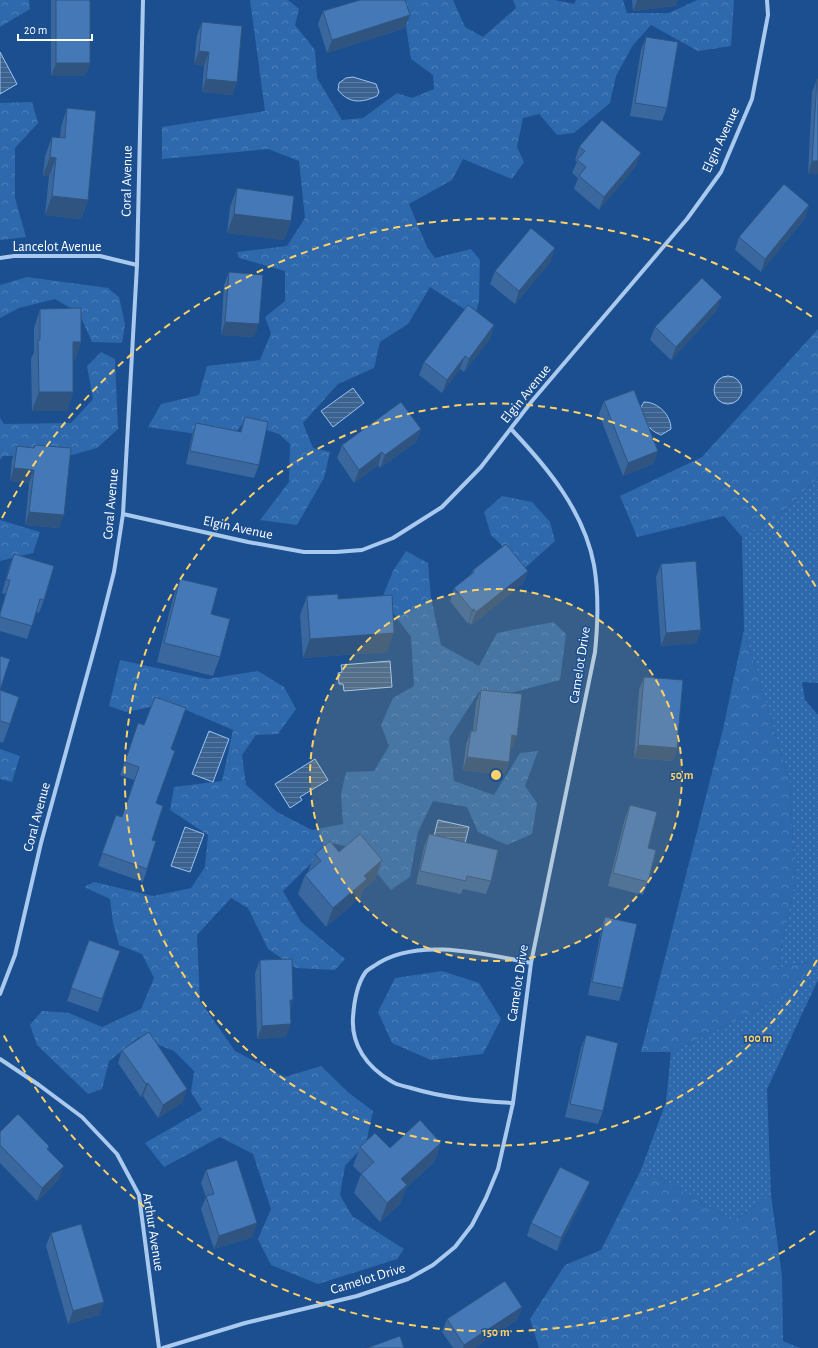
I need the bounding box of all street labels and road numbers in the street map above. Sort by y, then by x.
street label: Elgin Avenue [700,105,742,175]
street label: Coral Avenue [119,145,135,217]
street label: Lancelot Avenue [12,240,102,254]
street label: Elgin Avenue [498,362,554,426]
street label: Coral Avenue [101,468,121,540]
street label: Elgin Avenue [202,514,274,542]
street label: Camelot Drive [567,626,593,704]
street label: Coral Avenue [21,781,53,853]
street label: Camelot Drive [505,944,531,1022]
street label: Arthur Avenue [140,1192,166,1272]
street label: Camelot Drive [329,1261,407,1297]

